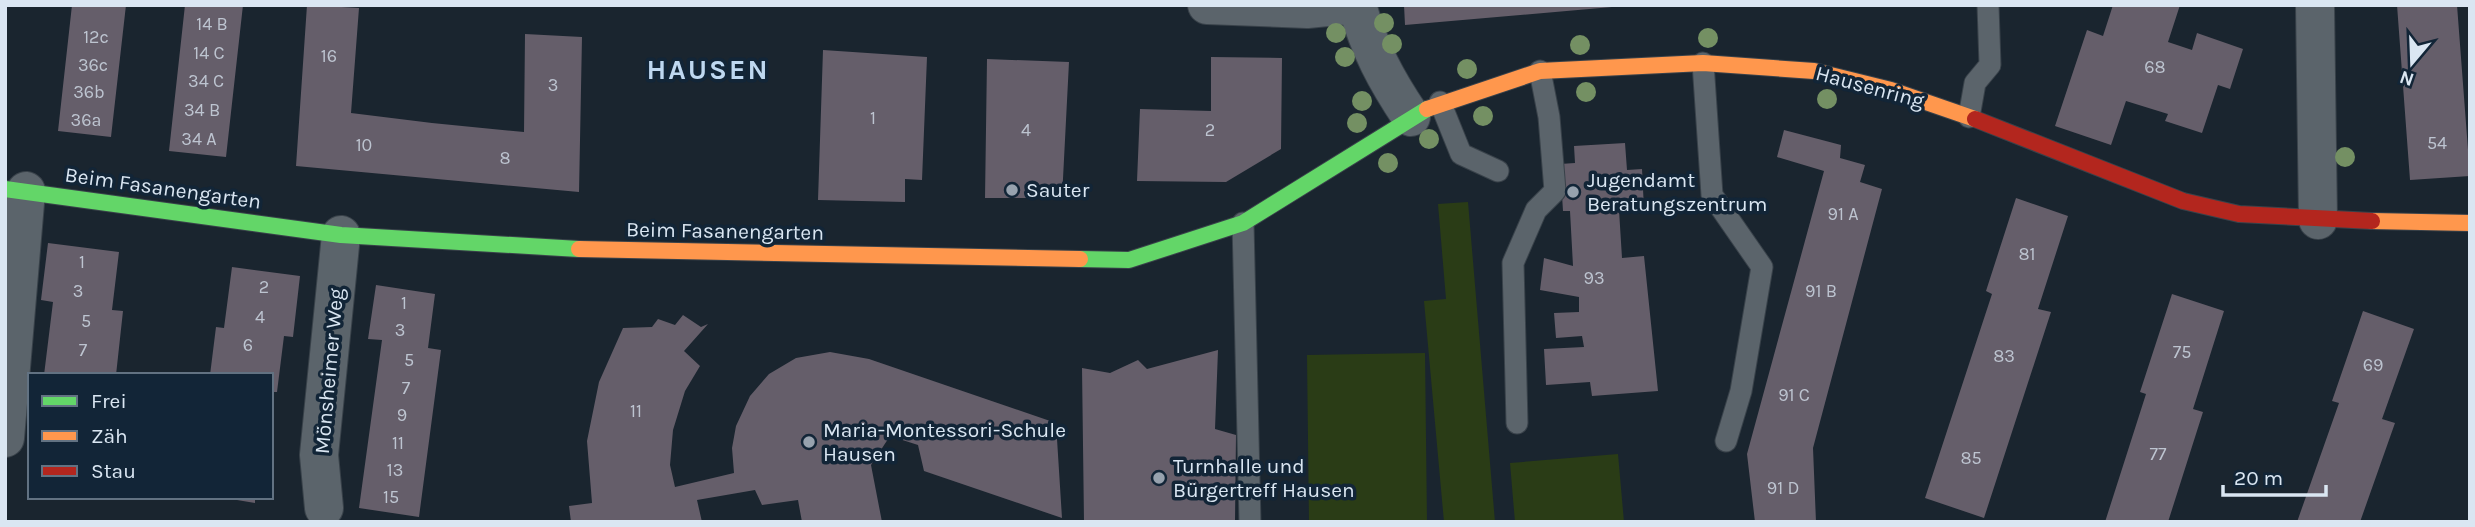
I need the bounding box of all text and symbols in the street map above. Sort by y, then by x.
house number: 14 B [196,13,228,35]
house number: 12c [83,26,109,48]
north arrow [2377,28,2447,98]
house number: 14 C [193,42,225,64]
house number: 16 [321,45,337,67]
district label: HAUSEN [647,53,769,86]
house number: 36c [78,54,108,76]
house number: 68 [2144,56,2166,78]
street label: Hausenring [1813,61,1927,113]
text: N [2397,66,2417,91]
house number: 34 C [188,70,224,92]
house number: 3 [548,74,558,96]
house number: 36b [73,81,105,103]
house number: 34 B [184,99,220,121]
house number: 1 [870,107,876,129]
house number: 36a [71,109,101,131]
house number: 4 [1021,119,1031,141]
house number: 2 [1205,119,1215,141]
house number: 34 A [181,128,217,150]
house number: 54 [2427,132,2447,154]
house number: 10 [356,134,372,156]
house number: 8 [499,147,511,169]
street label: Beim Fasanengarten [63,162,263,214]
place label: Jugendamt Beratungszentrum [1587,168,1767,216]
place label: Sauter [1026,178,1090,202]
marker: Sauter [1004,182,1020,198]
marker: Jugendamt Beratungszentrum [1565,184,1581,200]
house number: 91 A [1827,203,1859,225]
street label: Beim Fasanengarten [626,217,824,245]
house number: 81 [2018,243,2036,265]
house number: 1 [79,251,85,273]
house number: 93 [1583,267,1605,289]
house number: 2 [259,276,269,298]
house number: 3 [73,280,83,302]
house number: 91 B [1805,280,1837,302]
street label: Mönsheimer Weg [310,287,348,455]
house number: 1 [401,292,407,314]
house number: 4 [255,306,265,328]
house number: 5 [81,310,91,332]
house number: 3 [395,319,405,341]
house number: 6 [243,334,253,356]
house number: 7 [79,339,88,361]
house number: 75 [2173,341,2191,363]
house number: 83 [1993,345,2015,367]
house number: 5 [404,349,414,371]
house number: 69 [2363,354,2383,376]
legend [28,373,273,499]
house number: 7 [402,377,411,399]
house number: 91 C [1778,384,1810,406]
text: Frei [91,389,127,413]
house number: 11 [630,400,642,422]
house number: 9 [397,404,407,426]
place label: Maria-Montessori-Schule Hausen [823,418,1066,466]
text: Zäh [91,424,128,448]
house number: 11 [392,432,404,454]
marker: Maria-Montessori-Schule Hausen [801,434,817,450]
house number: 77 [2150,443,2167,465]
house number: 85 [1960,447,1982,469]
place label: Turnhalle und Bürgertreff Hausen [1173,454,1355,502]
scale bar [2223,454,2326,498]
text: Stau [91,459,136,483]
house number: 13 [387,459,403,481]
text: 20 m [2234,466,2283,490]
marker: Turnhalle und Bürgertreff Hausen [1151,470,1167,486]
house number: 91 D [1767,477,1799,499]
house number: 15 [383,486,399,508]

